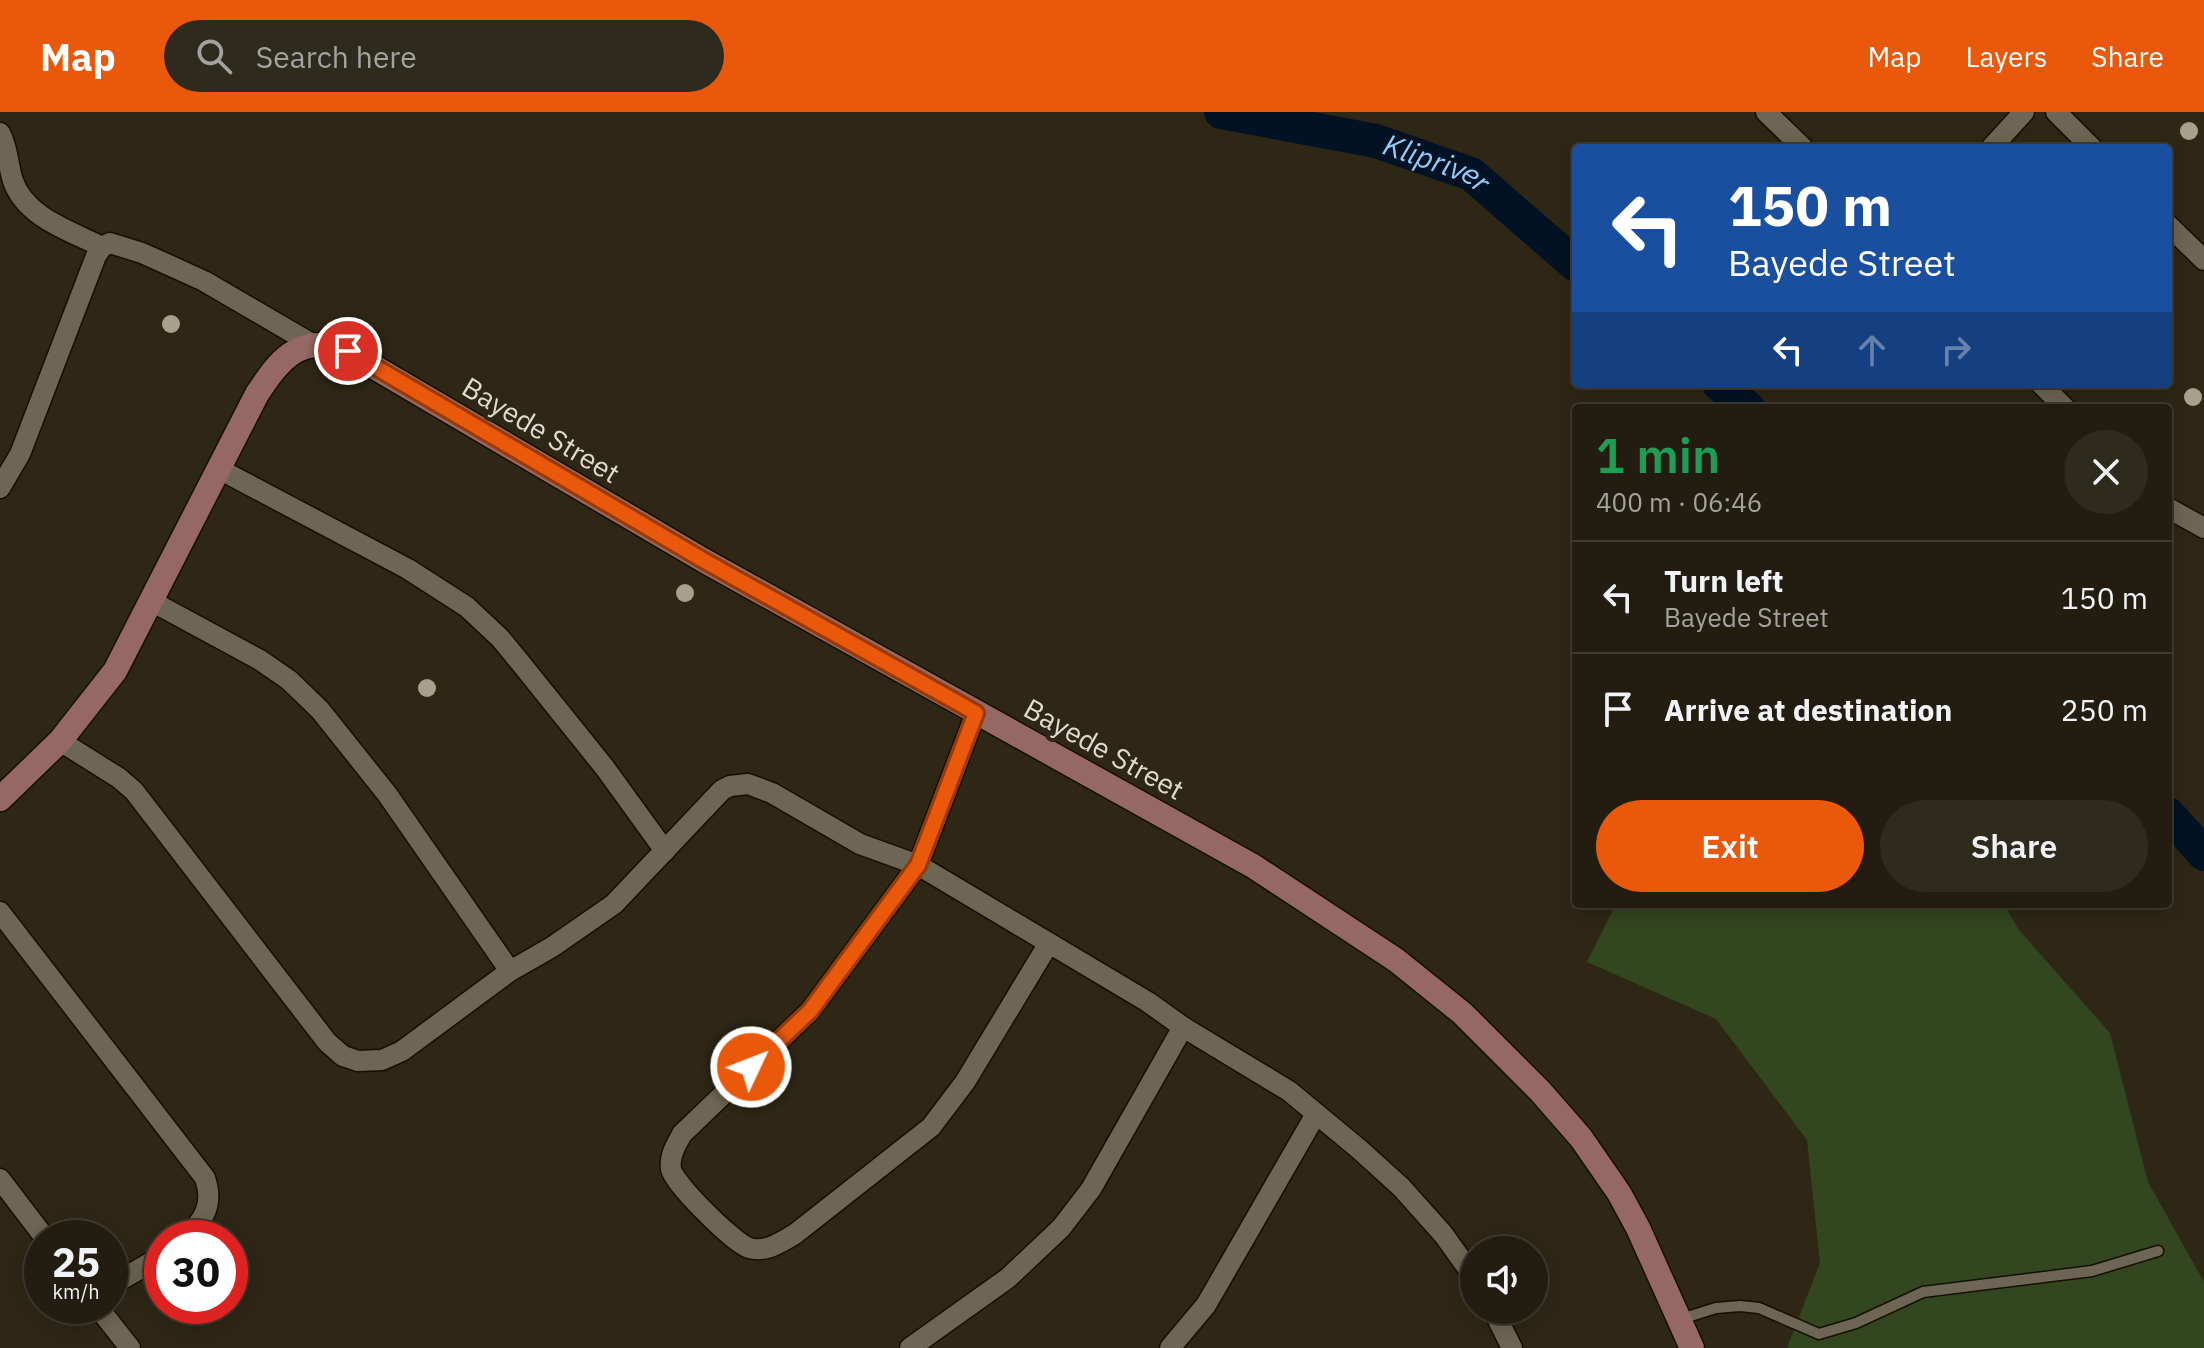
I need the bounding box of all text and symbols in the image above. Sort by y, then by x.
search box [164,20,724,92]
text: Map [40,32,116,81]
icon: search [192,34,236,78]
text: Search here [256,37,417,76]
text: Map [1867,38,1921,75]
text: Layers [1965,38,2047,75]
text: Share [2091,38,2164,75]
water label: Klipriver [1378,124,1500,201]
text: 150 m [1728,169,1892,241]
icon: left [1596,176,1700,280]
text: Bayede Street [1728,239,1956,286]
pin [314,317,382,385]
icon: left [1766,328,1810,372]
icon: ahead [1850,328,1894,372]
icon: right [1934,328,1978,372]
icon: arrive [326,329,370,373]
street label: Bayede Street [456,368,627,491]
text: 1 min [1596,424,1720,486]
button: close [2064,430,2148,514]
text: 400 m · 06:46 [1596,485,1762,519]
text: Turn left [1664,561,1783,600]
icon: left [1596,575,1640,619]
text: 150 m [2061,578,2148,617]
text: Bayede Street [1664,600,1829,634]
icon: arrive [1596,687,1640,731]
street label: Bayede Street [1018,689,1191,808]
text: Arrive at destination [1664,690,1952,729]
text: 250 m [2061,690,2148,729]
button: Exit [1596,800,1864,892]
button: Share [1880,800,2148,892]
position arrow [709,1025,793,1109]
speed limit sign: 30 [144,1220,248,1324]
text: 25 [52,1236,100,1288]
map controls [1460,1236,1548,1324]
button: sound [1460,1236,1548,1324]
text: km/h [52,1278,100,1305]

